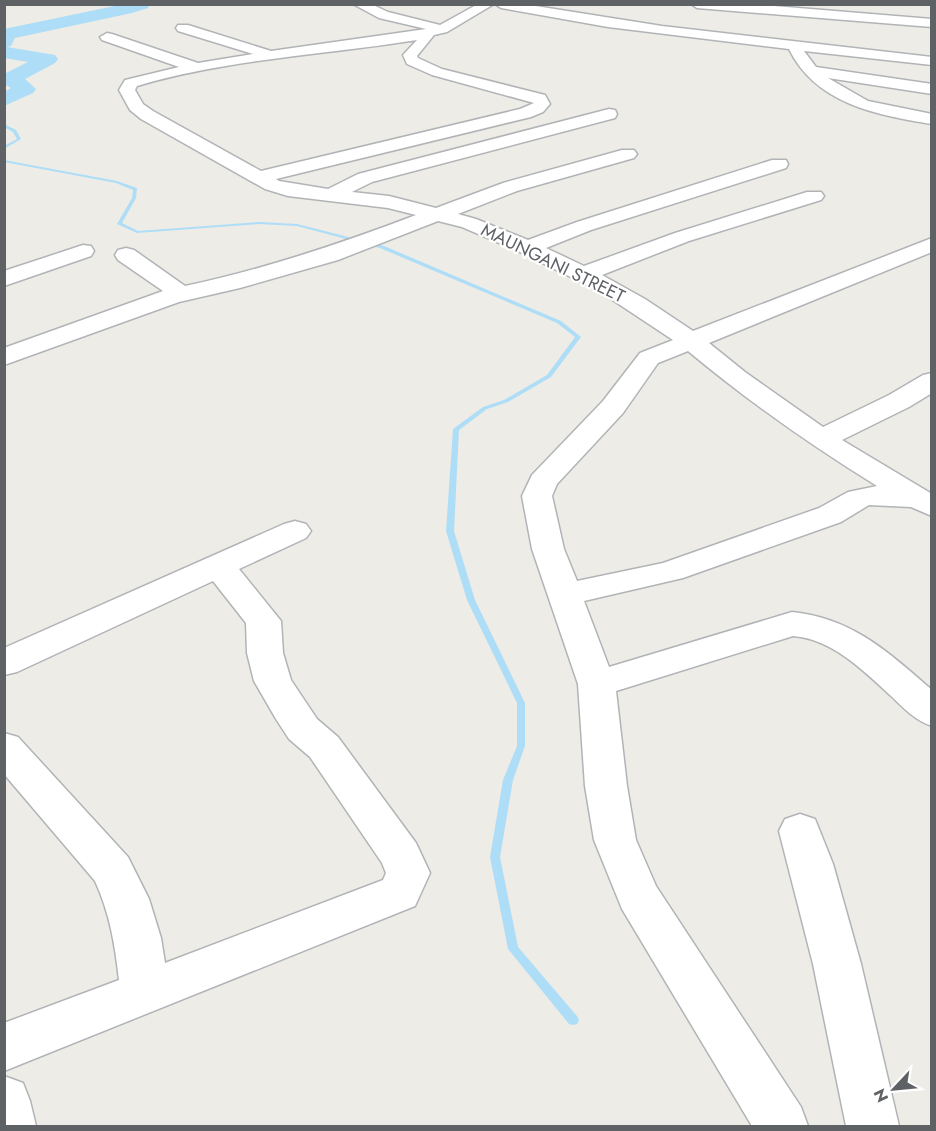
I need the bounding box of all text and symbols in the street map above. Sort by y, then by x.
street label: MAUNGANI STREET [477,217,630,309]
north arrow [864,1059,924,1119]
text: N [868,1085,894,1106]

